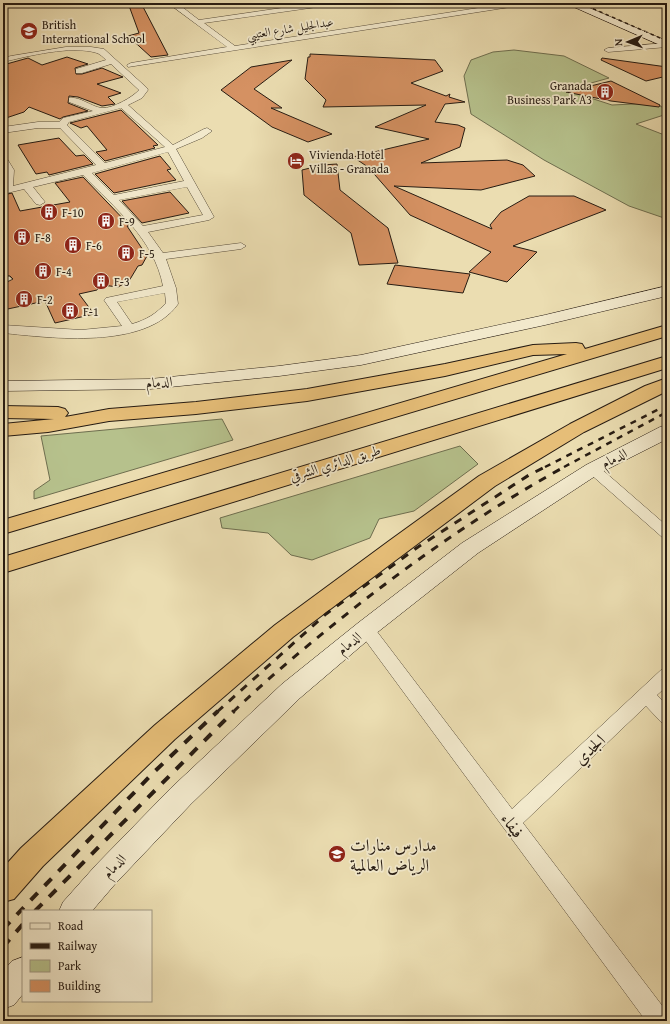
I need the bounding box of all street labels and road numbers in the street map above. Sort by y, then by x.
street label: عبدالجليل شارع العتيبي [246,13,335,47]
street label: الدمام [145,371,173,396]
street label: طريق الدائري الشرقي [287,440,384,488]
street label: الدمام [598,443,632,476]
street label: الدمام [332,627,368,662]
street label: الجدي [568,728,612,772]
street label: فيفاء [495,807,531,843]
street label: الدمام [98,849,133,885]

